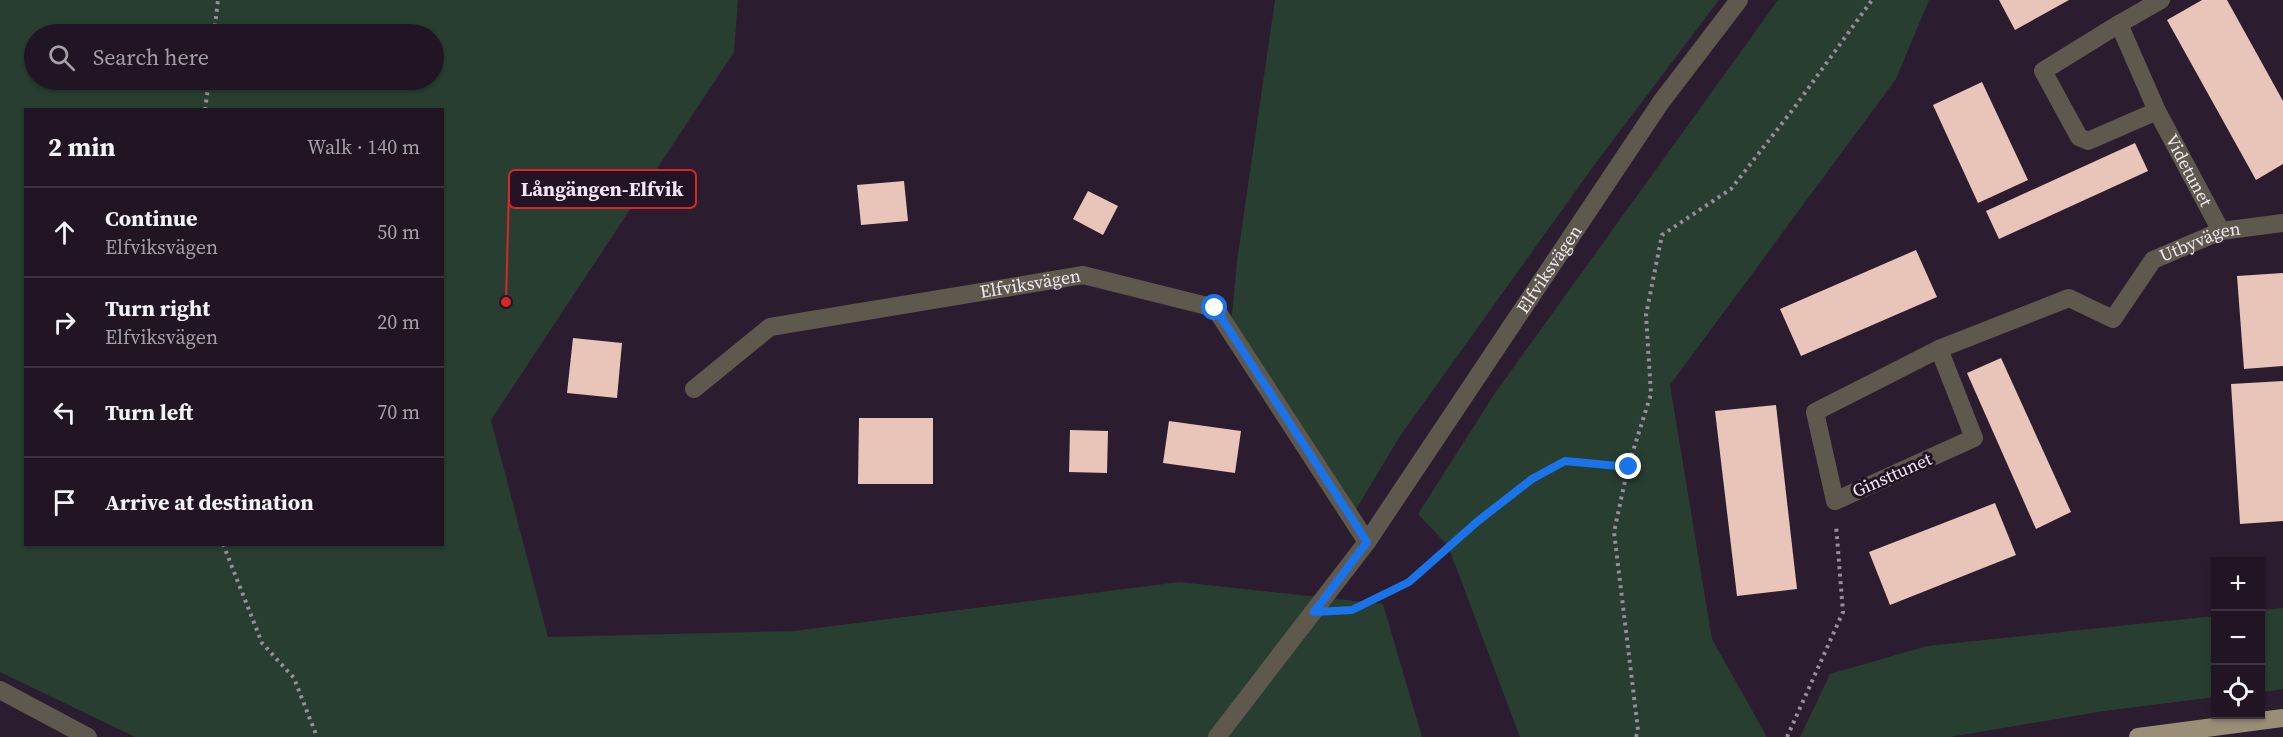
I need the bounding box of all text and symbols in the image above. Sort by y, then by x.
search box [24,24,444,90]
icon: search [45,41,78,74]
text: Search here [93,42,209,72]
text: 2 min [48,129,115,165]
street label: Videtunet [2160,130,2219,211]
text: Walk · 140 m [307,133,420,161]
callout: Långängen-Elfvik [509,170,696,208]
text: Långängen-Elfvik [521,175,683,203]
text: Continue [105,203,198,233]
icon: ahead [48,216,81,249]
street label: Utbyvägen [2155,216,2242,268]
text: 50 m [377,218,420,246]
street label: Elfviksvägen [1510,220,1588,318]
text: Elfviksvägen [105,233,218,261]
street label: Elfviksvägen [978,263,1083,304]
text: Turn right [105,293,210,323]
route start [1201,294,1227,320]
icon: right [48,306,81,339]
text: 20 m [377,308,420,336]
text: Elfviksvägen [105,323,218,351]
icon: left [48,396,81,429]
text: Turn left [105,397,193,427]
text: 70 m [377,398,420,426]
street label: Ginsttunet [1848,446,1936,503]
route end [1615,453,1641,479]
icon: arrive [48,486,81,519]
text: Arrive at destination [105,487,314,517]
map controls [2211,557,2265,719]
button: + [2211,557,2265,611]
button: − [2211,611,2265,665]
button: locate [2211,665,2265,719]

